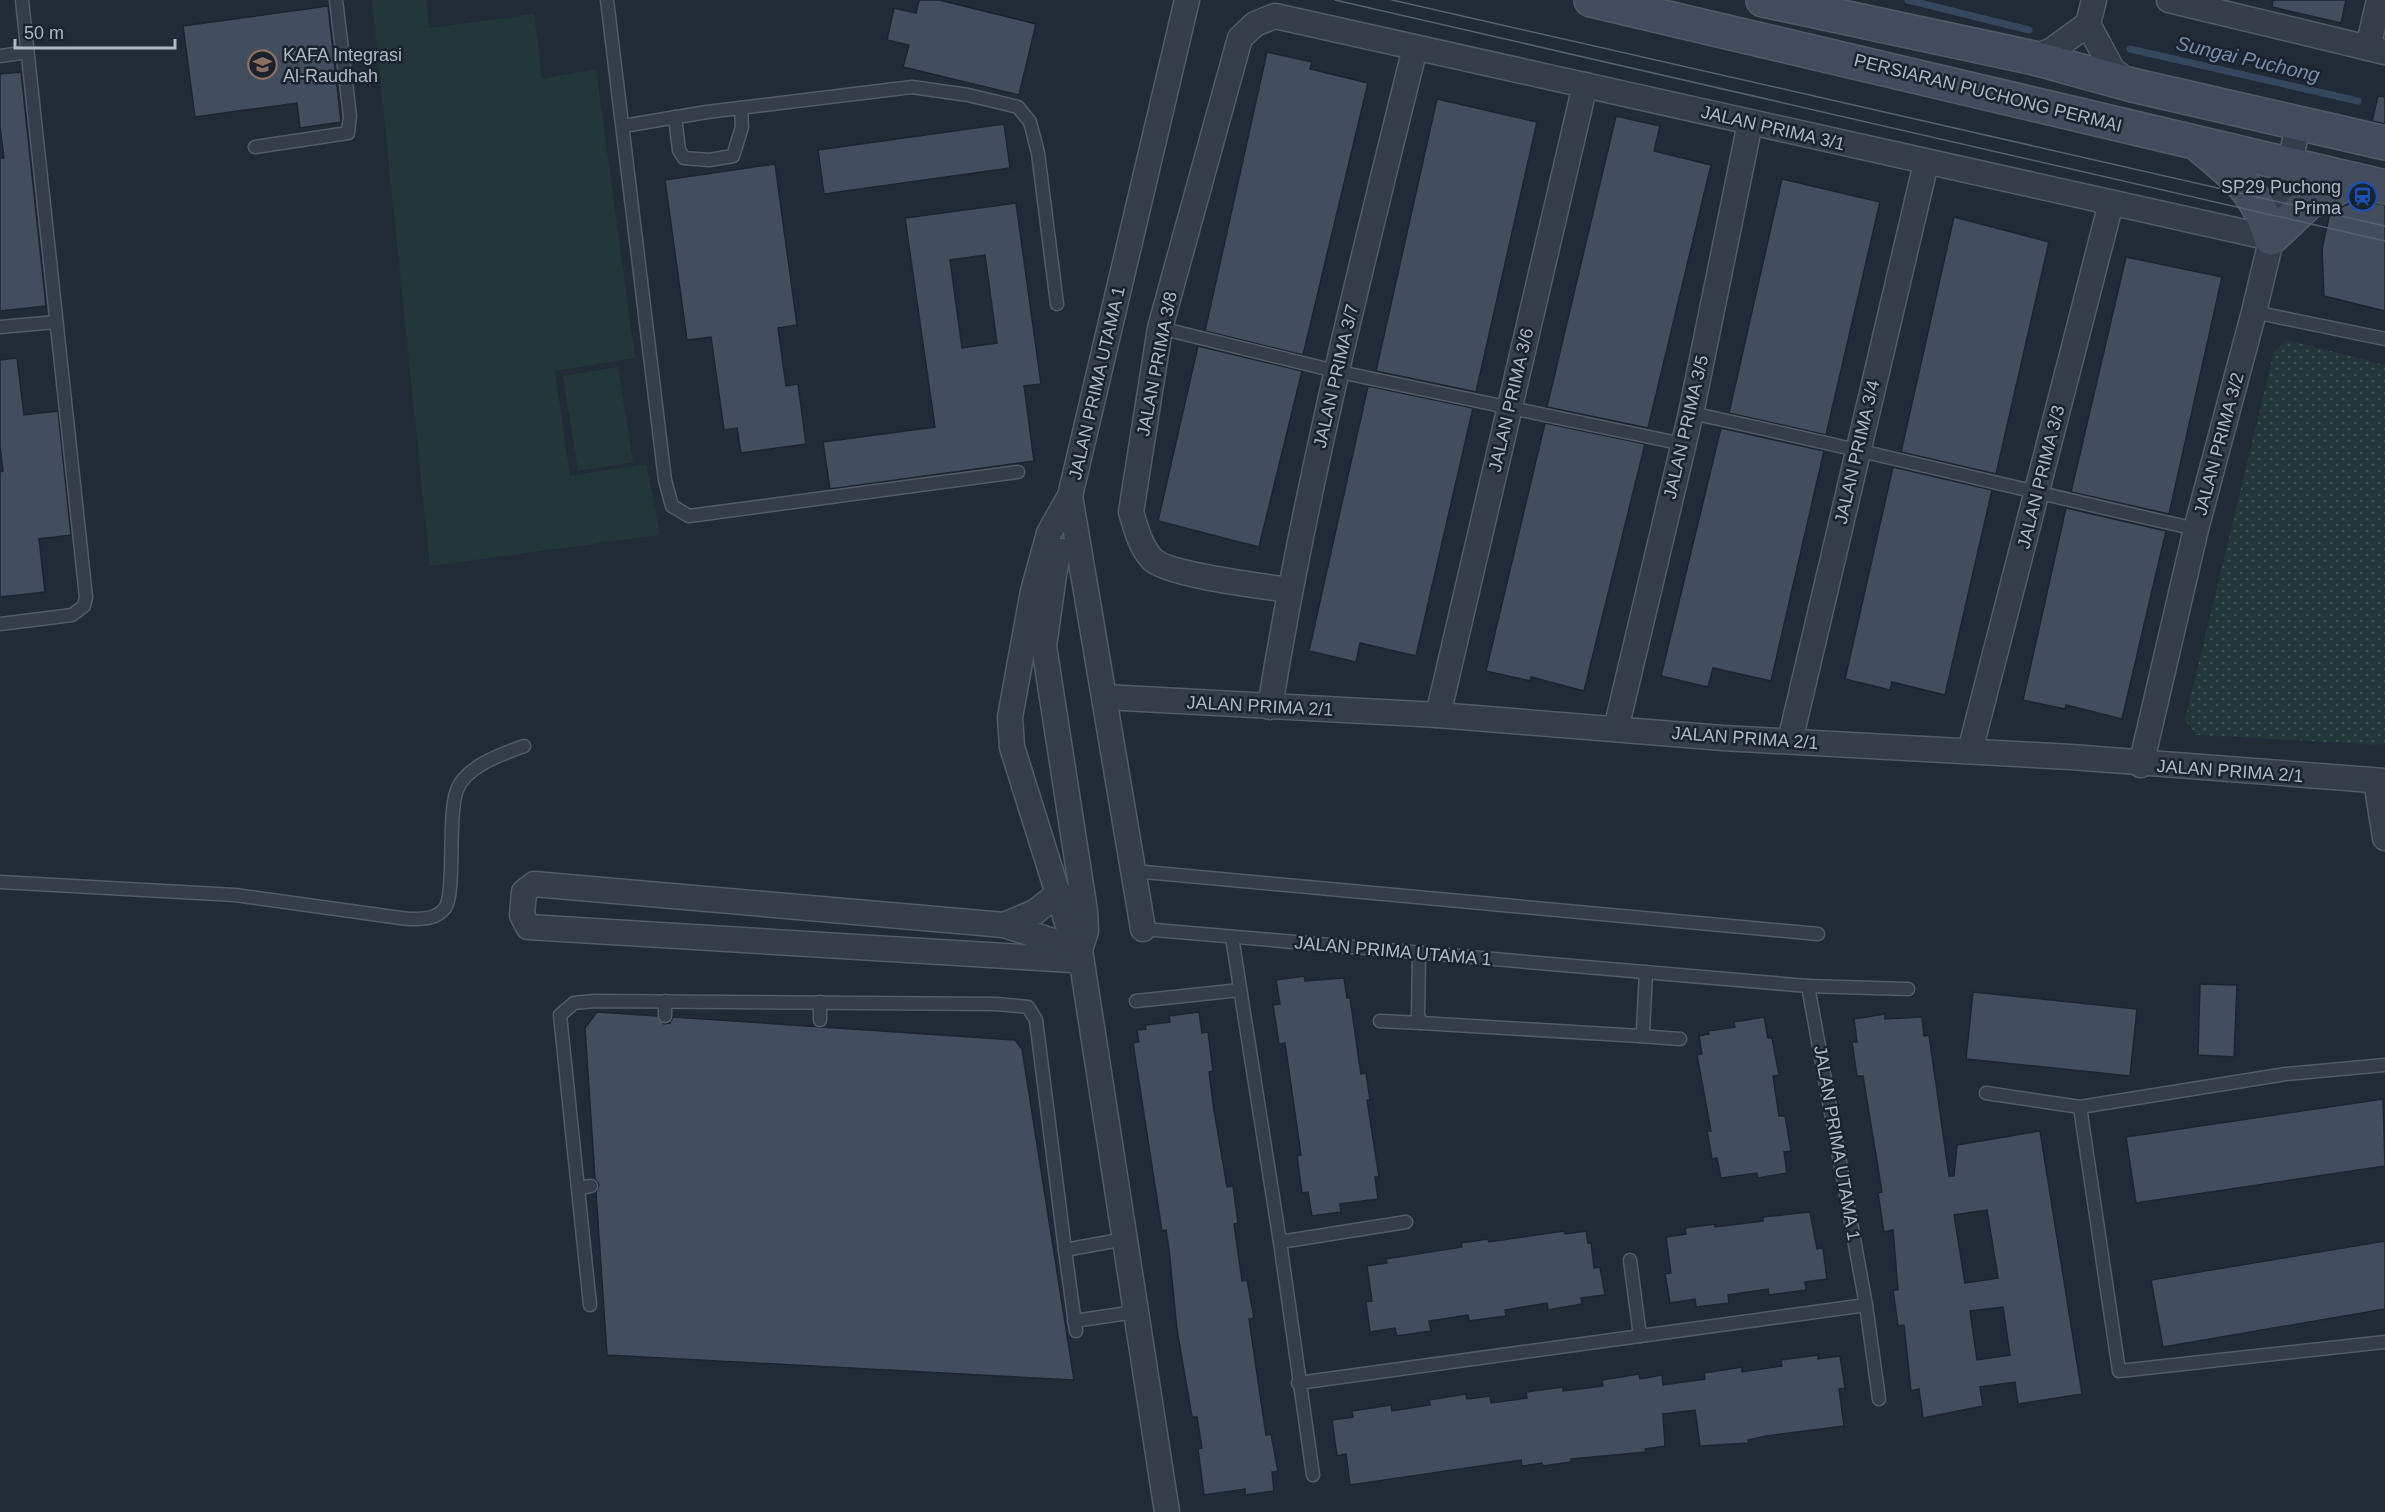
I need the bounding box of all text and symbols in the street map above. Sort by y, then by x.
scale bar [15,12,176,50]
text: 50 m [24,23,64,43]
water label: Sungai Puchong [2174,32,2322,86]
place label: KAFA Integrasi Al-Raudhah [283,45,402,86]
school or university icon: KAFA Integrasi Al-Raudhah [246,49,278,81]
street label: PERSIARAN PUCHONG PERMAI [1852,50,2124,136]
street label: JALAN PRIMA 3/1 [1699,102,1847,154]
place label: SP29 Puchong Prima [2221,177,2342,218]
station icon: SP29 Puchong Prima [2346,181,2378,213]
street label: JALAN PRIMA UTAMA 1 [1065,284,1129,482]
street label: JALAN PRIMA 3/8 [1133,290,1181,438]
street label: JALAN PRIMA 3/7 [1310,302,1362,450]
street label: JALAN PRIMA 3/6 [1485,326,1537,474]
street label: JALAN PRIMA 3/5 [1660,353,1712,501]
street label: JALAN PRIMA 3/2 [2190,370,2248,518]
street label: JALAN PRIMA 3/4 [1831,378,1883,526]
street label: JALAN PRIMA 3/3 [2014,403,2068,551]
street label: JALAN PRIMA 2/1 [1186,692,1334,720]
street label: JALAN PRIMA 2/1 [1671,723,1819,753]
street label: JALAN PRIMA 2/1 [2156,756,2304,786]
street label: JALAN PRIMA UTAMA 1 [1294,932,1492,970]
street label: JALAN PRIMA UTAMA 1 [1810,1044,1864,1242]

